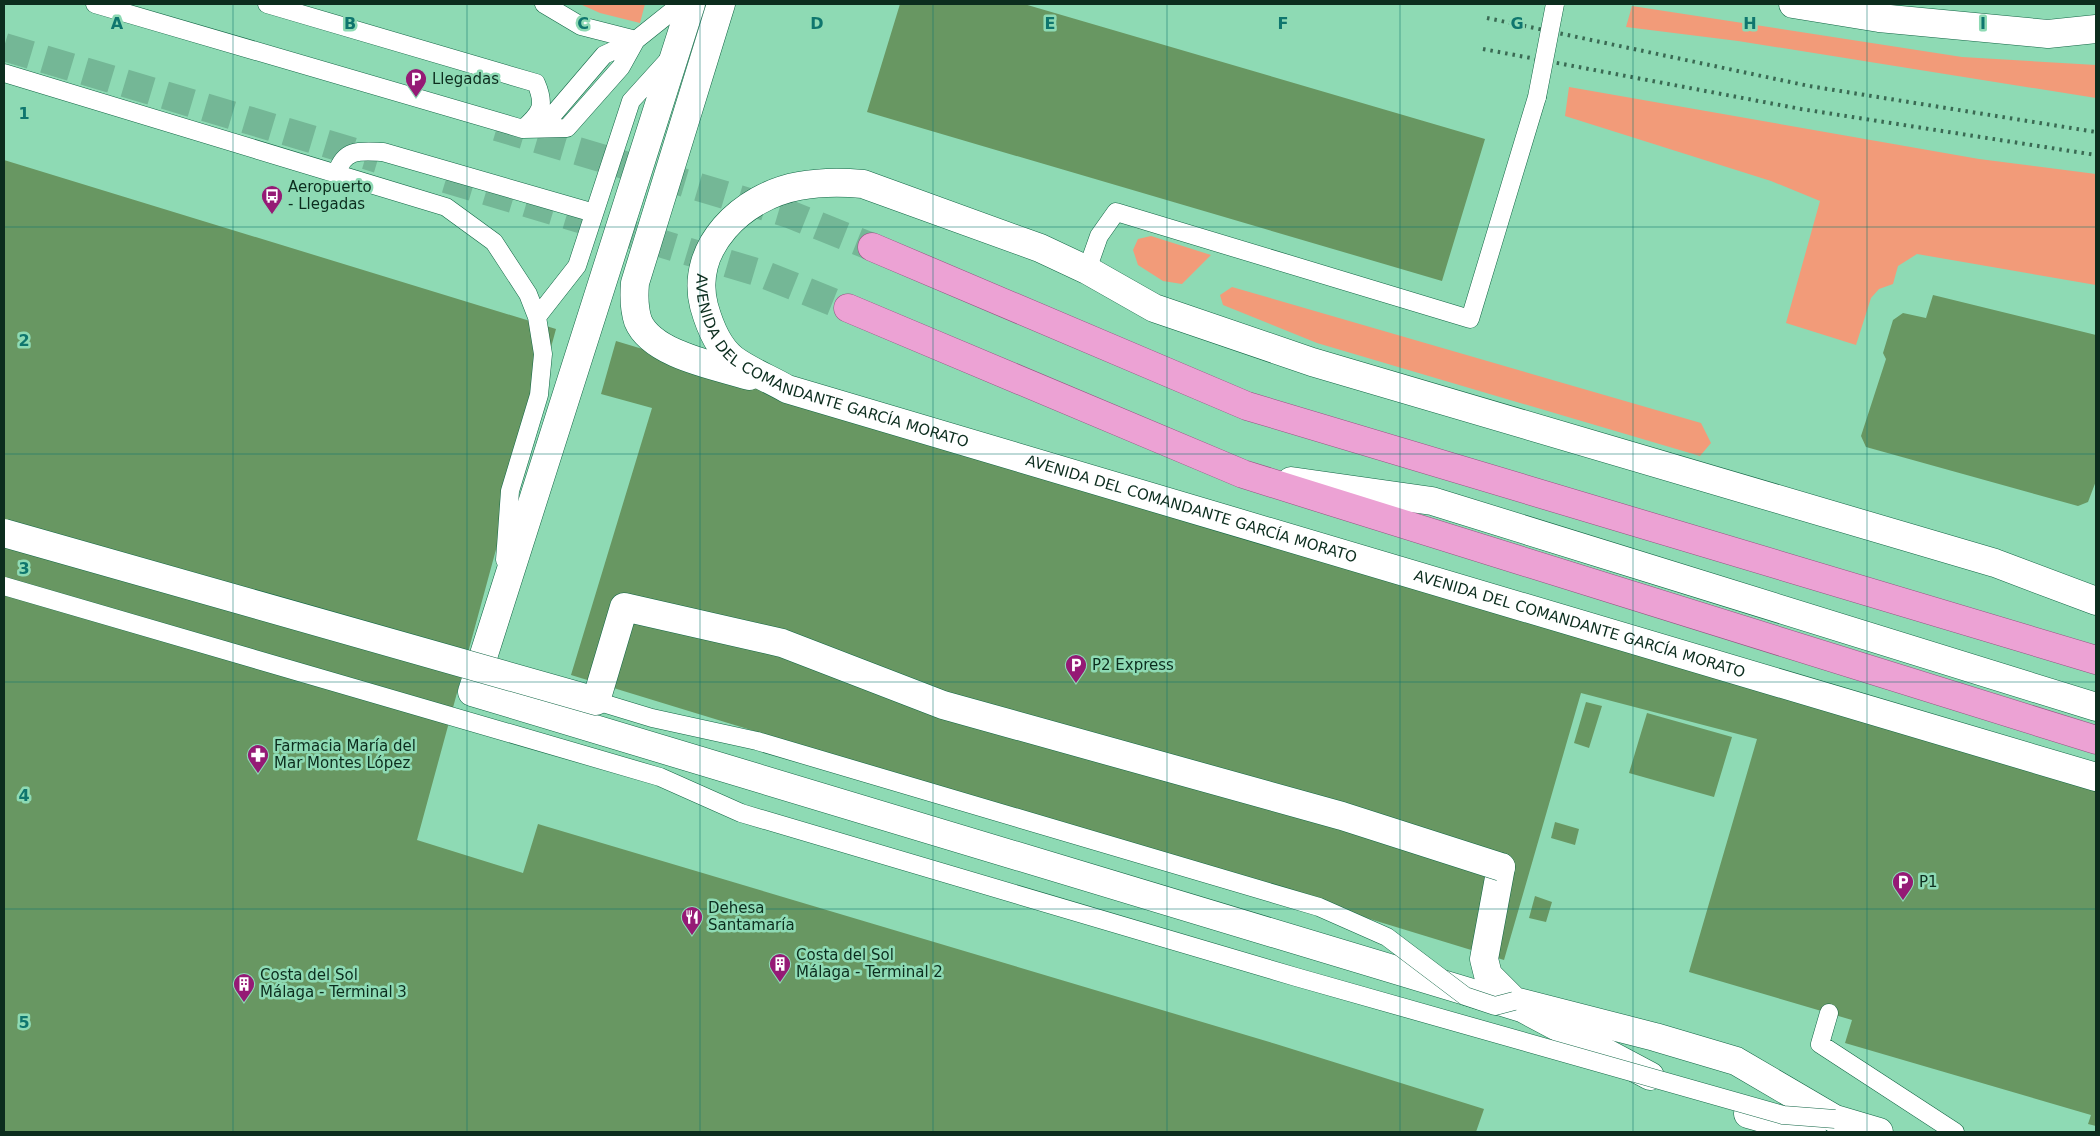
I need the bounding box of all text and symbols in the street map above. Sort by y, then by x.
text: A [111,14,124,33]
text: B [344,14,356,33]
text: C [577,14,589,33]
text: D [810,14,824,33]
text: E [1045,14,1055,33]
text: F [1278,14,1288,33]
text: G [1510,14,1524,33]
text: H [1743,14,1757,33]
text: I [1980,14,1986,33]
parking icon: Llegadas [404,67,428,98]
place label: Llegadas [432,70,499,88]
text: 1 [18,104,30,123]
place label: Aeropuerto - Llegadas [288,178,372,213]
bus stop icon: Aeropuerto - Llegadas [260,184,284,215]
street label: AVENIDA DEL COMANDANTE GARCÍA MORATO [692,273,971,451]
text: 2 [18,331,30,350]
street label: AVENIDA DEL COMANDANTE GARCÍA MORATO [1024,451,1359,566]
text: 3 [18,559,30,578]
street label: AVENIDA DEL COMANDANTE GARCÍA MORATO [1412,566,1747,682]
parking icon: P2 Express [1064,653,1088,684]
place label: P2 Express [1092,656,1174,674]
place label: Farmacia María del Mar Montes López [274,737,416,772]
pharmacy icon: Farmacia María del Mar Montes López [246,743,270,774]
text: 4 [18,786,30,805]
parking icon: P1 [1891,870,1915,901]
place label: P1 [1919,873,1938,891]
place label: Dehesa Santamaría [708,899,795,934]
restaurant icon: Dehesa Santamaría [680,905,704,936]
place label: Costa del Sol Málaga - Terminal 2 [796,946,943,981]
building icon: Costa del Sol Málaga - Terminal 2 [768,952,792,983]
place label: Costa del Sol Málaga - Terminal 3 [260,966,407,1001]
building icon: Costa del Sol Málaga - Terminal 3 [232,972,256,1003]
text: 5 [18,1013,30,1032]

